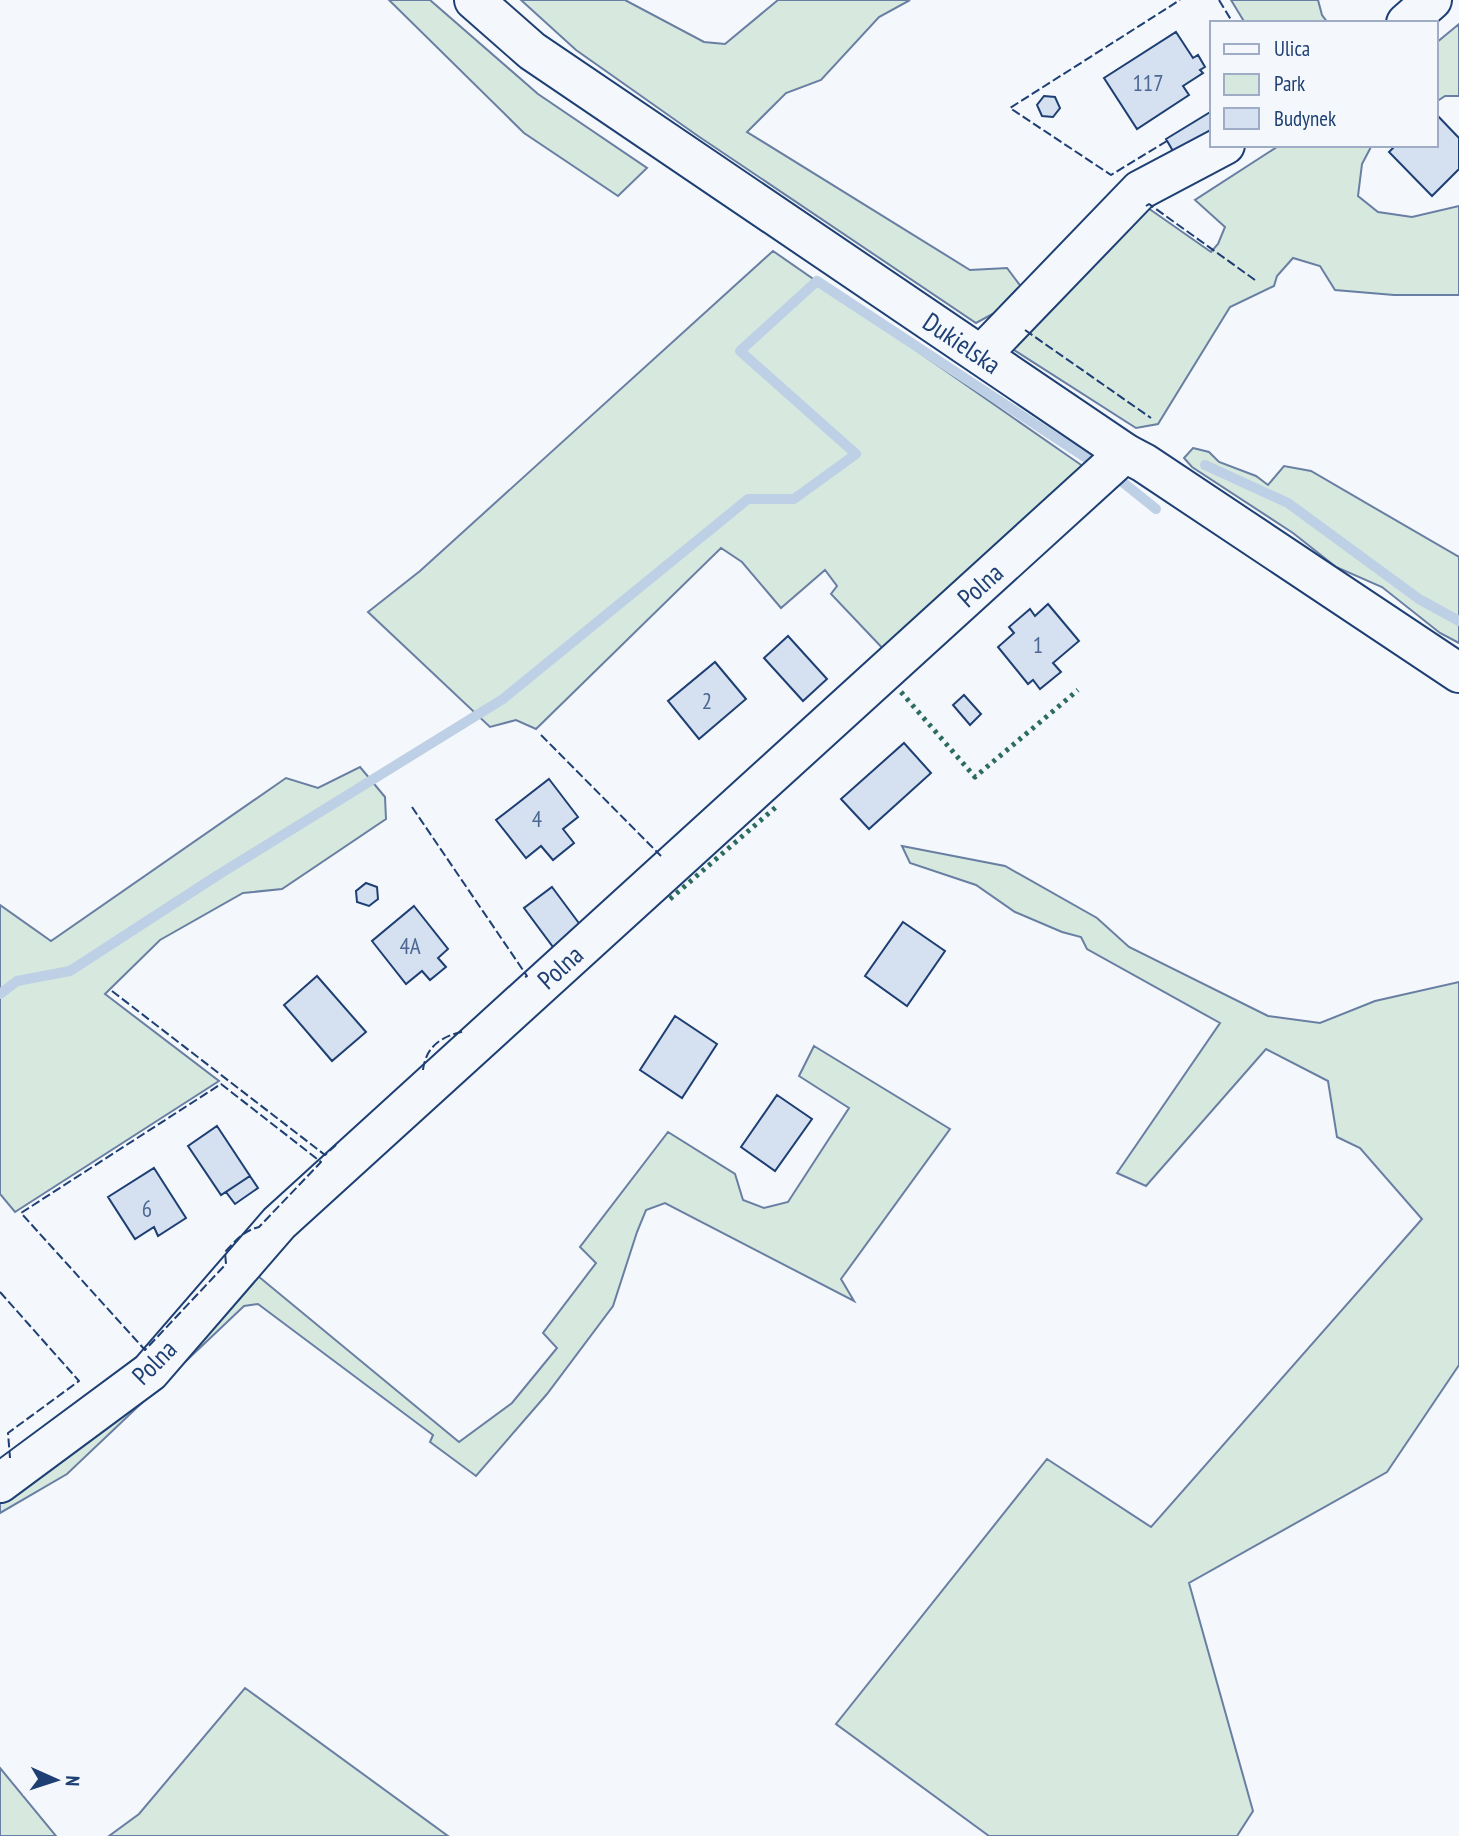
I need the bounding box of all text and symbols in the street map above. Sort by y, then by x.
legend [1210,21,1438,147]
text: Ulica [1274,35,1310,62]
house number: 117 [1132,68,1164,97]
text: Park [1274,70,1305,97]
text: Budynek [1274,105,1336,132]
street label: Dukielska [917,305,1007,381]
street label: Polna [950,556,1010,614]
house number: 1 [1033,630,1043,659]
house number: 2 [702,686,712,715]
house number: 4 [532,804,542,833]
house number: 4A [399,931,421,960]
street label: Polna [530,938,590,996]
house number: 6 [142,1194,152,1223]
street label: Polna [125,1333,183,1391]
north arrow [21,1745,91,1815]
text: N [61,1775,85,1787]

